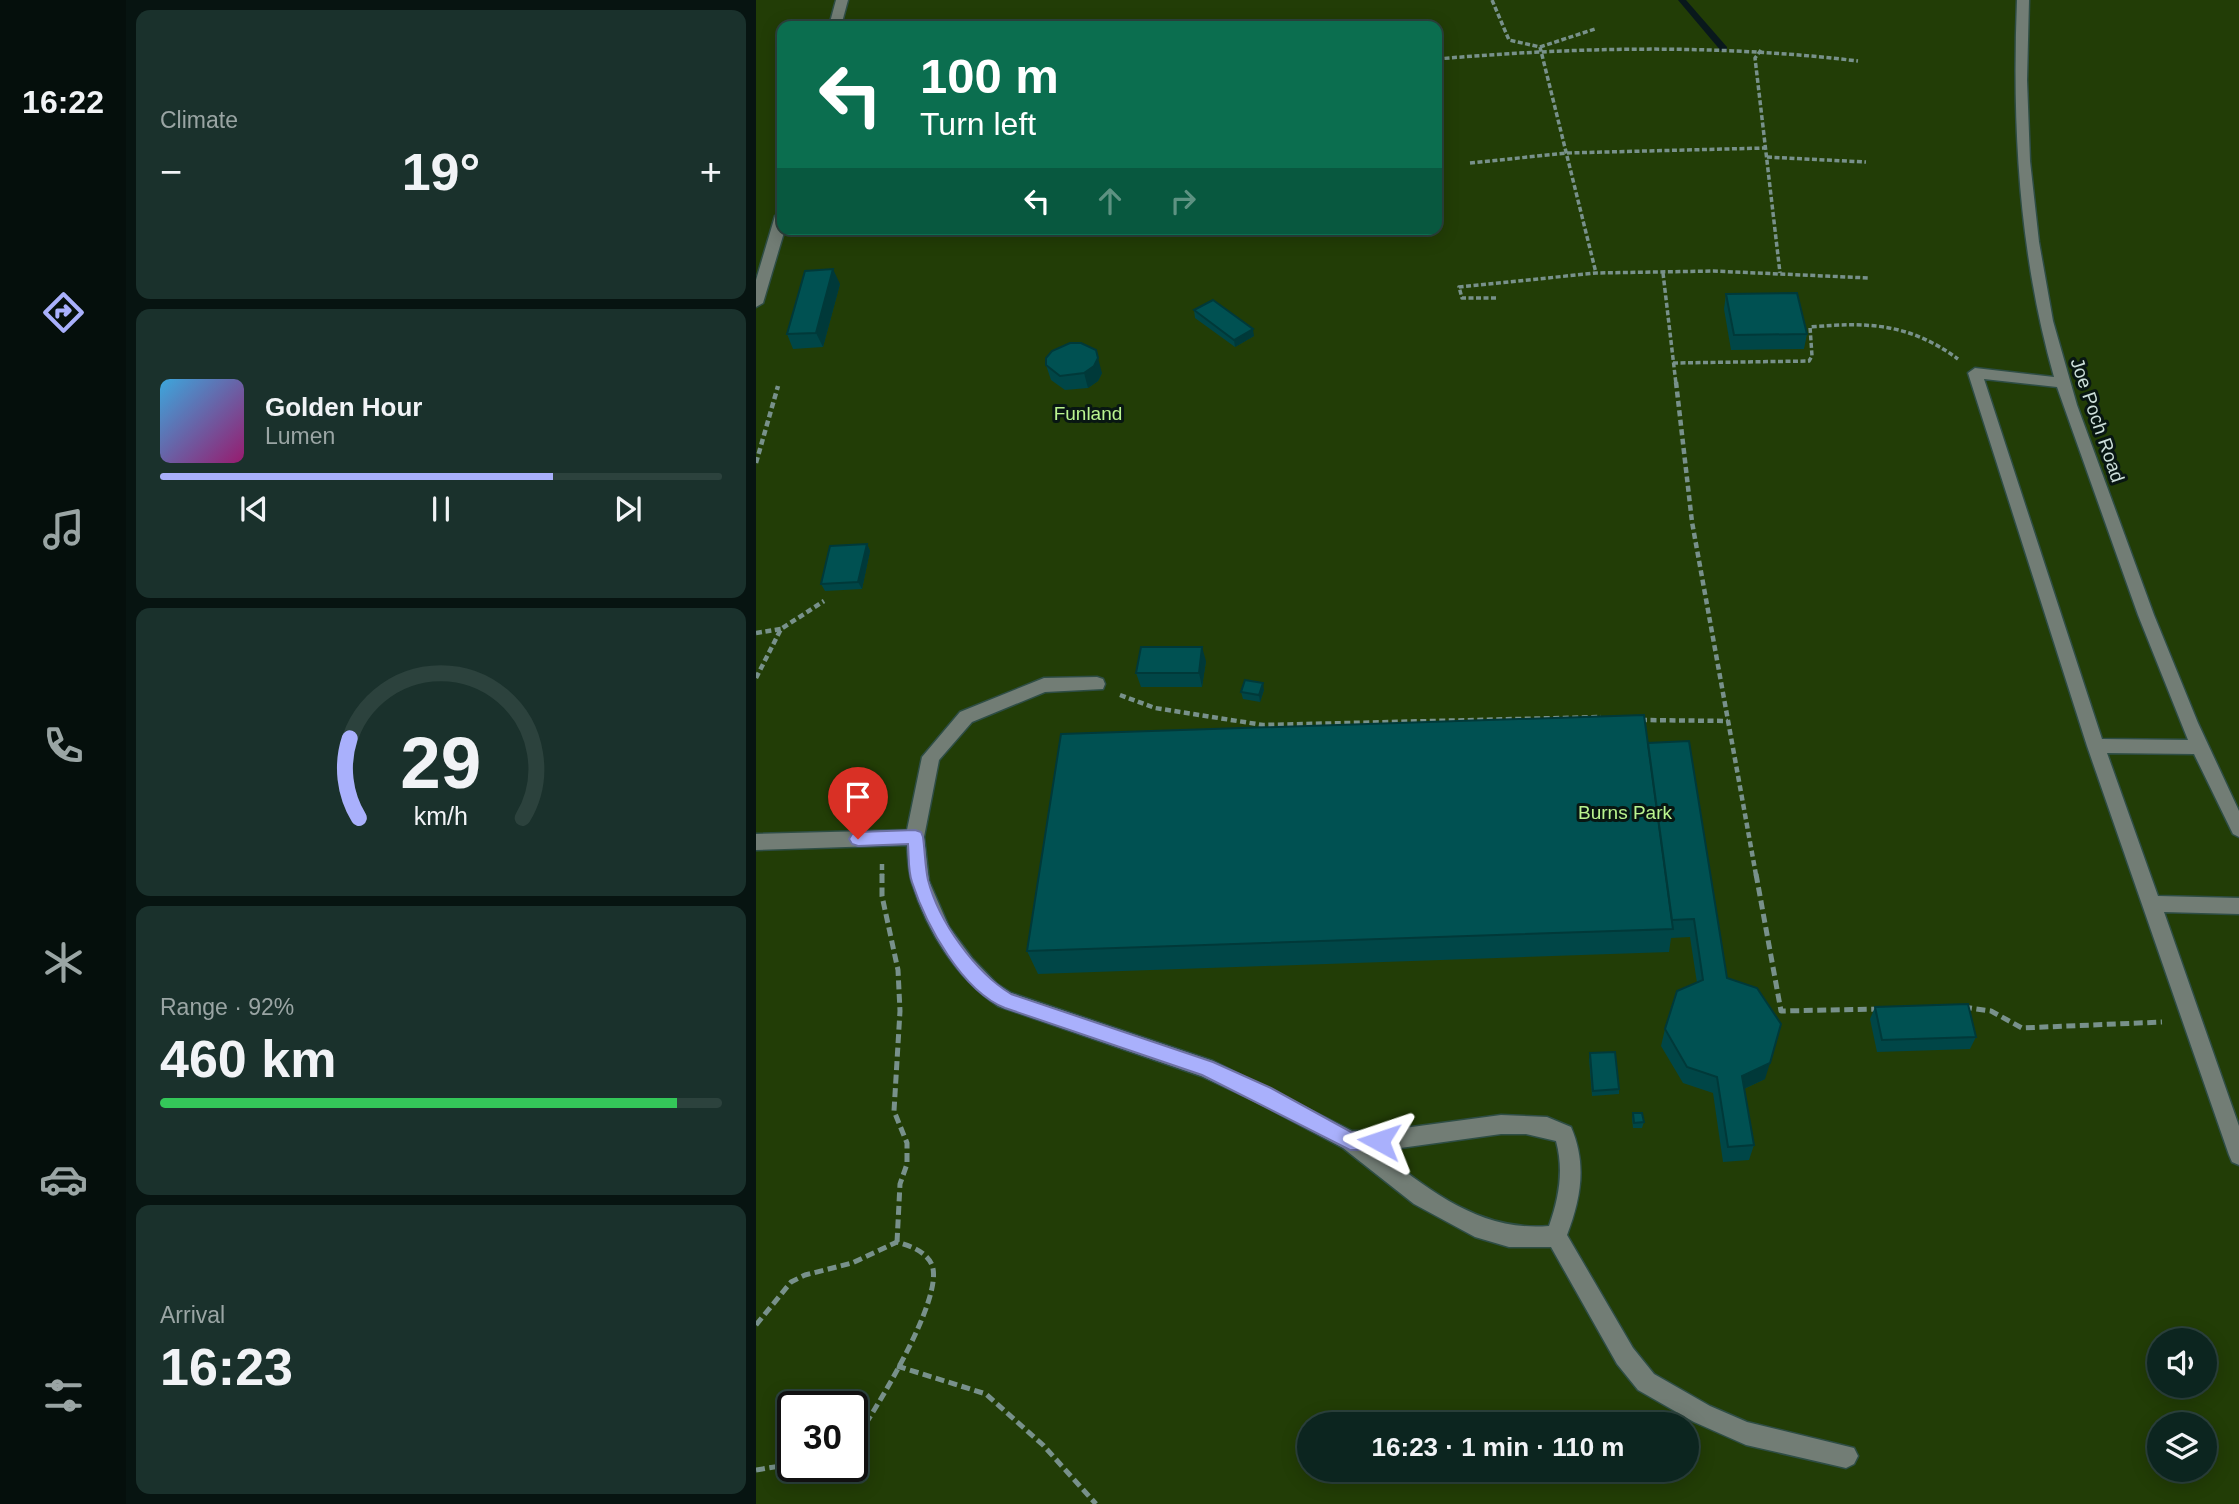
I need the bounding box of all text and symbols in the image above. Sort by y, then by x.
icon: left [805,49,896,140]
text: 100 m [920,49,1059,103]
text: 16:22 [22,84,104,120]
text: Turn left [920,106,1036,142]
text: Climate [160,107,238,133]
text: 19° [402,143,480,201]
text: − [160,151,182,193]
text: + [700,151,722,193]
icon: left [1018,182,1056,220]
icon: ahead [1091,182,1129,220]
icon: right [1164,182,1202,220]
icon: directions [39,288,88,337]
street label: Joe Poch Road [2066,355,2129,485]
text: Golden Hour [265,392,422,422]
park label: Funland [1054,403,1122,424]
text: Lumen [265,423,335,449]
icon: previous [235,490,273,528]
icon: pause [422,490,460,528]
icon: next [609,490,647,528]
icon: music [39,505,88,554]
icon: phone [39,721,88,770]
text: 29 [401,722,481,803]
pin [828,767,888,839]
icon: arrive [839,778,877,816]
text: km/h [414,802,468,830]
park label: Burns Park [1578,802,1672,823]
icon: climate [39,938,88,987]
text: Range · 92% [160,994,294,1020]
text: 460 km [160,1030,336,1088]
position arrow [1342,1104,1416,1178]
icon: car [39,1155,88,1204]
text: Arrival [160,1302,225,1328]
map controls [2147,1328,2217,1482]
button: sound [2147,1328,2217,1398]
text: 16:23 [160,1338,293,1396]
icon: filters [39,1371,88,1420]
speed limit sign: 30 [777,1391,868,1482]
button: layers [2147,1412,2217,1482]
text: 16:23 · 1 min · 110 m [1372,1432,1624,1462]

